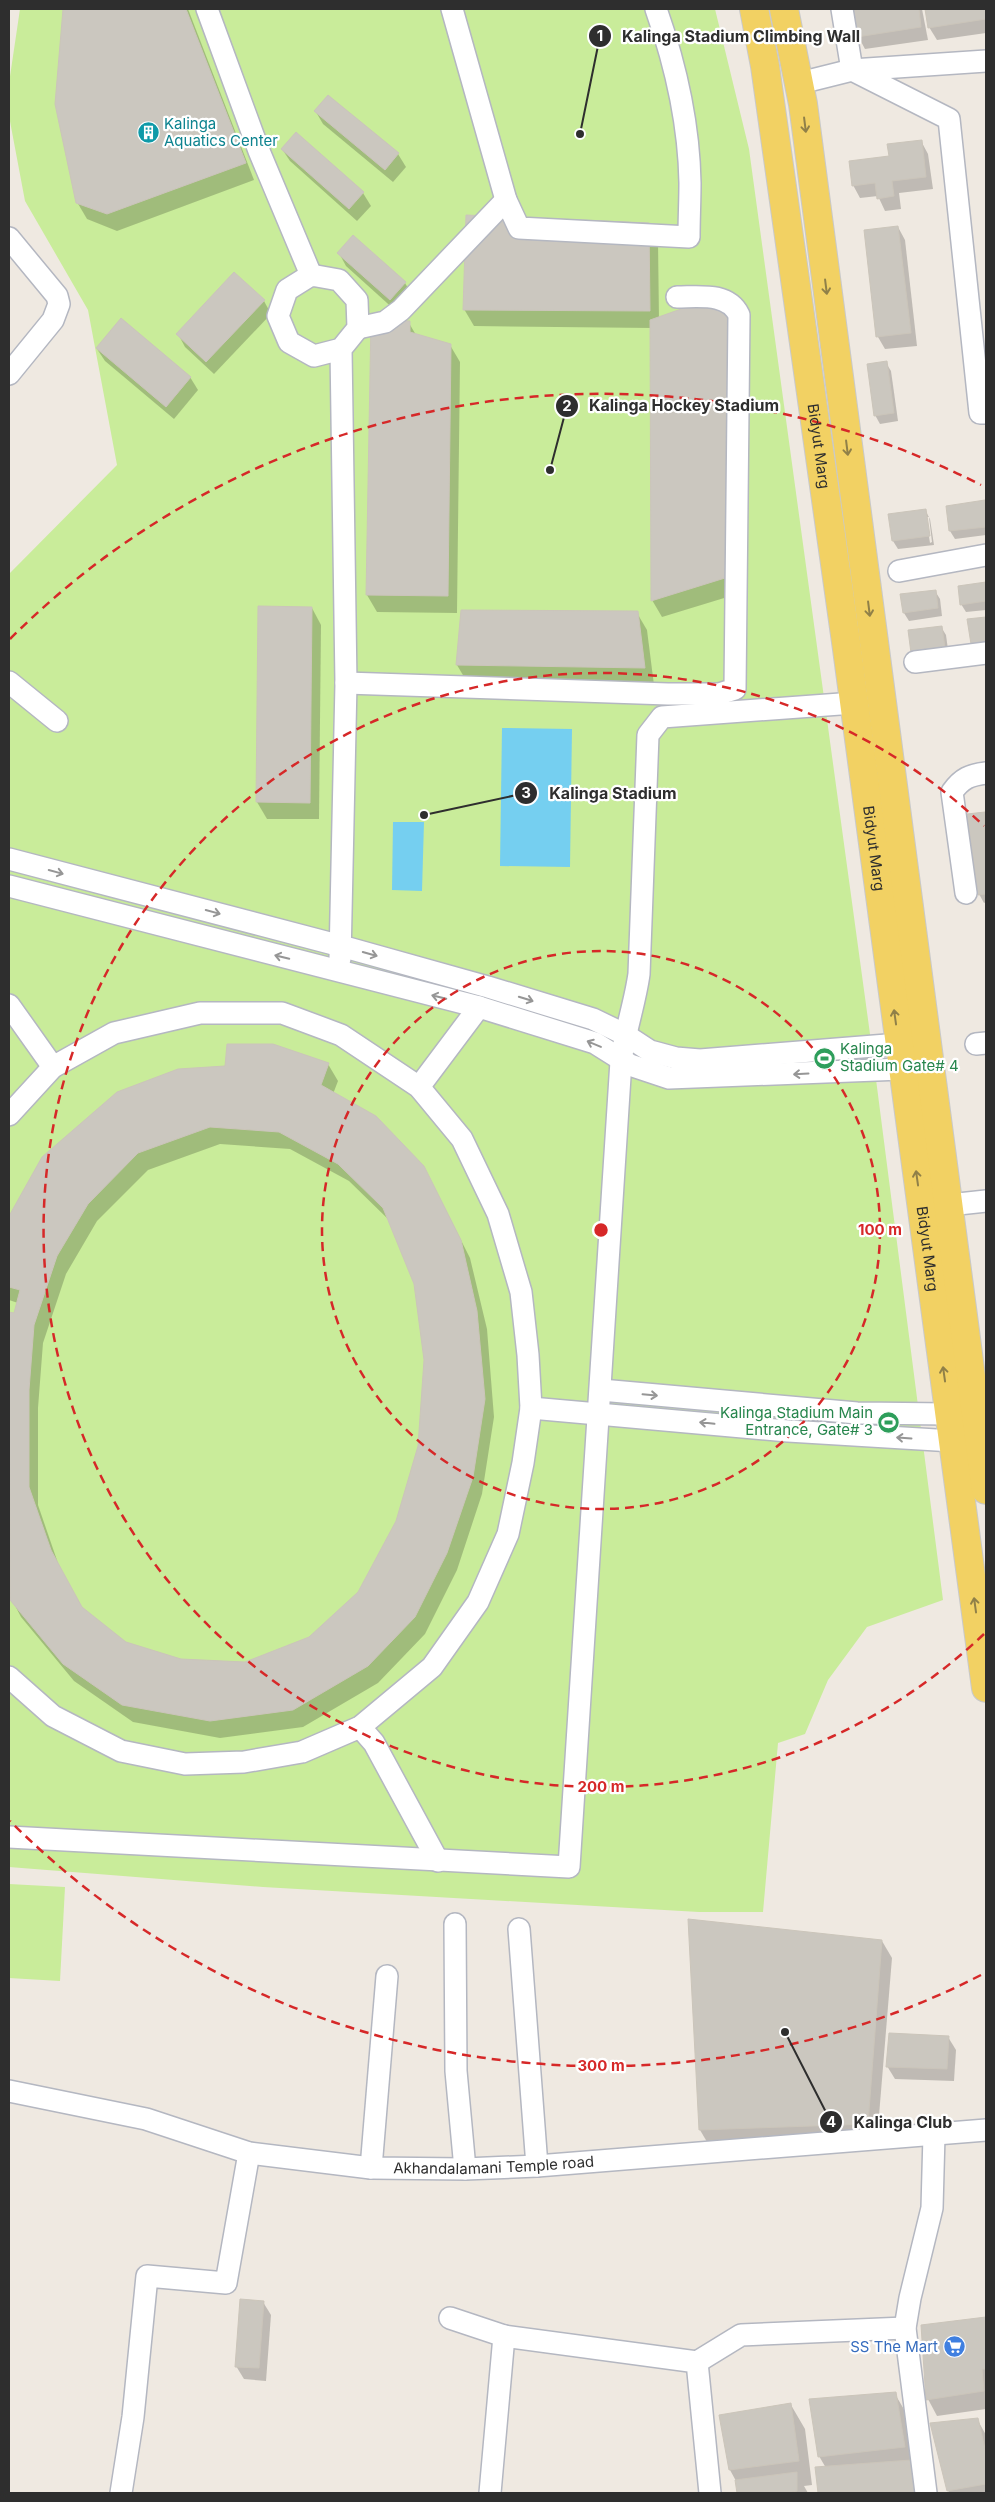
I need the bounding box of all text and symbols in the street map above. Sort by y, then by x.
callout: Kalinga Stadium Climbing Wall [587,20,870,51]
text: 1 [597,26,603,45]
text: Kalinga Stadium Climbing Wall [622,26,860,46]
place label: Kalinga Aquatics Center [164,114,278,150]
one-way arrow [801,117,811,133]
building icon: Kalinga Aquatics Center [136,121,160,145]
one-way arrow [822,278,832,294]
callout: Kalinga Hockey Stadium [554,390,789,421]
text: Kalinga Hockey Stadium [589,395,779,415]
text: 2 [562,396,572,415]
street label: Bidyut Marg [804,402,834,490]
one-way arrow [843,439,853,455]
one-way arrow [864,601,874,617]
callout: Kalinga Stadium [514,778,686,809]
text: 3 [521,783,531,802]
text: Kalinga Stadium [549,783,677,803]
street label: Bidyut Marg [859,805,889,892]
one-way arrow [47,867,63,877]
one-way arrow [205,908,221,918]
one-way arrow [362,950,378,959]
one-way arrow [274,951,290,961]
one-way arrow [432,992,448,1001]
one-way arrow [518,995,534,1005]
one-way arrow [890,1010,900,1026]
one-way arrow [587,1039,603,1048]
place label: Kalinga Stadium Gate# 4 [840,1039,959,1075]
sports icon: Kalinga Stadium Gate# 4 [812,1046,836,1070]
one-way arrow [793,1069,809,1078]
one-way arrow [912,1171,922,1187]
street label: Bidyut Marg [913,1205,943,1293]
text: 100 m [858,1220,902,1239]
centre of rings [592,1221,610,1239]
one-way arrow [939,1367,949,1383]
one-way arrow [641,1390,657,1399]
place label: Kalinga Stadium Main Entrance, Gate# 3 [720,1403,873,1439]
sports icon: Kalinga Stadium Main Entrance, Gate# 3 [877,1410,901,1434]
one-way arrow [699,1418,715,1428]
one-way arrow [896,1434,912,1443]
one-way arrow [970,1597,980,1613]
text: 200 m [578,1777,624,1796]
text: 300 m [577,2056,625,2075]
callout: Kalinga Club [818,2106,962,2137]
text: 4 [826,2112,836,2131]
text: Kalinga Club [854,2112,952,2132]
street label: Akhandalamani Temple road [393,2151,595,2178]
supermarket icon: SS The Mart [942,2335,966,2359]
place label: SS The Mart [850,2337,938,2356]

